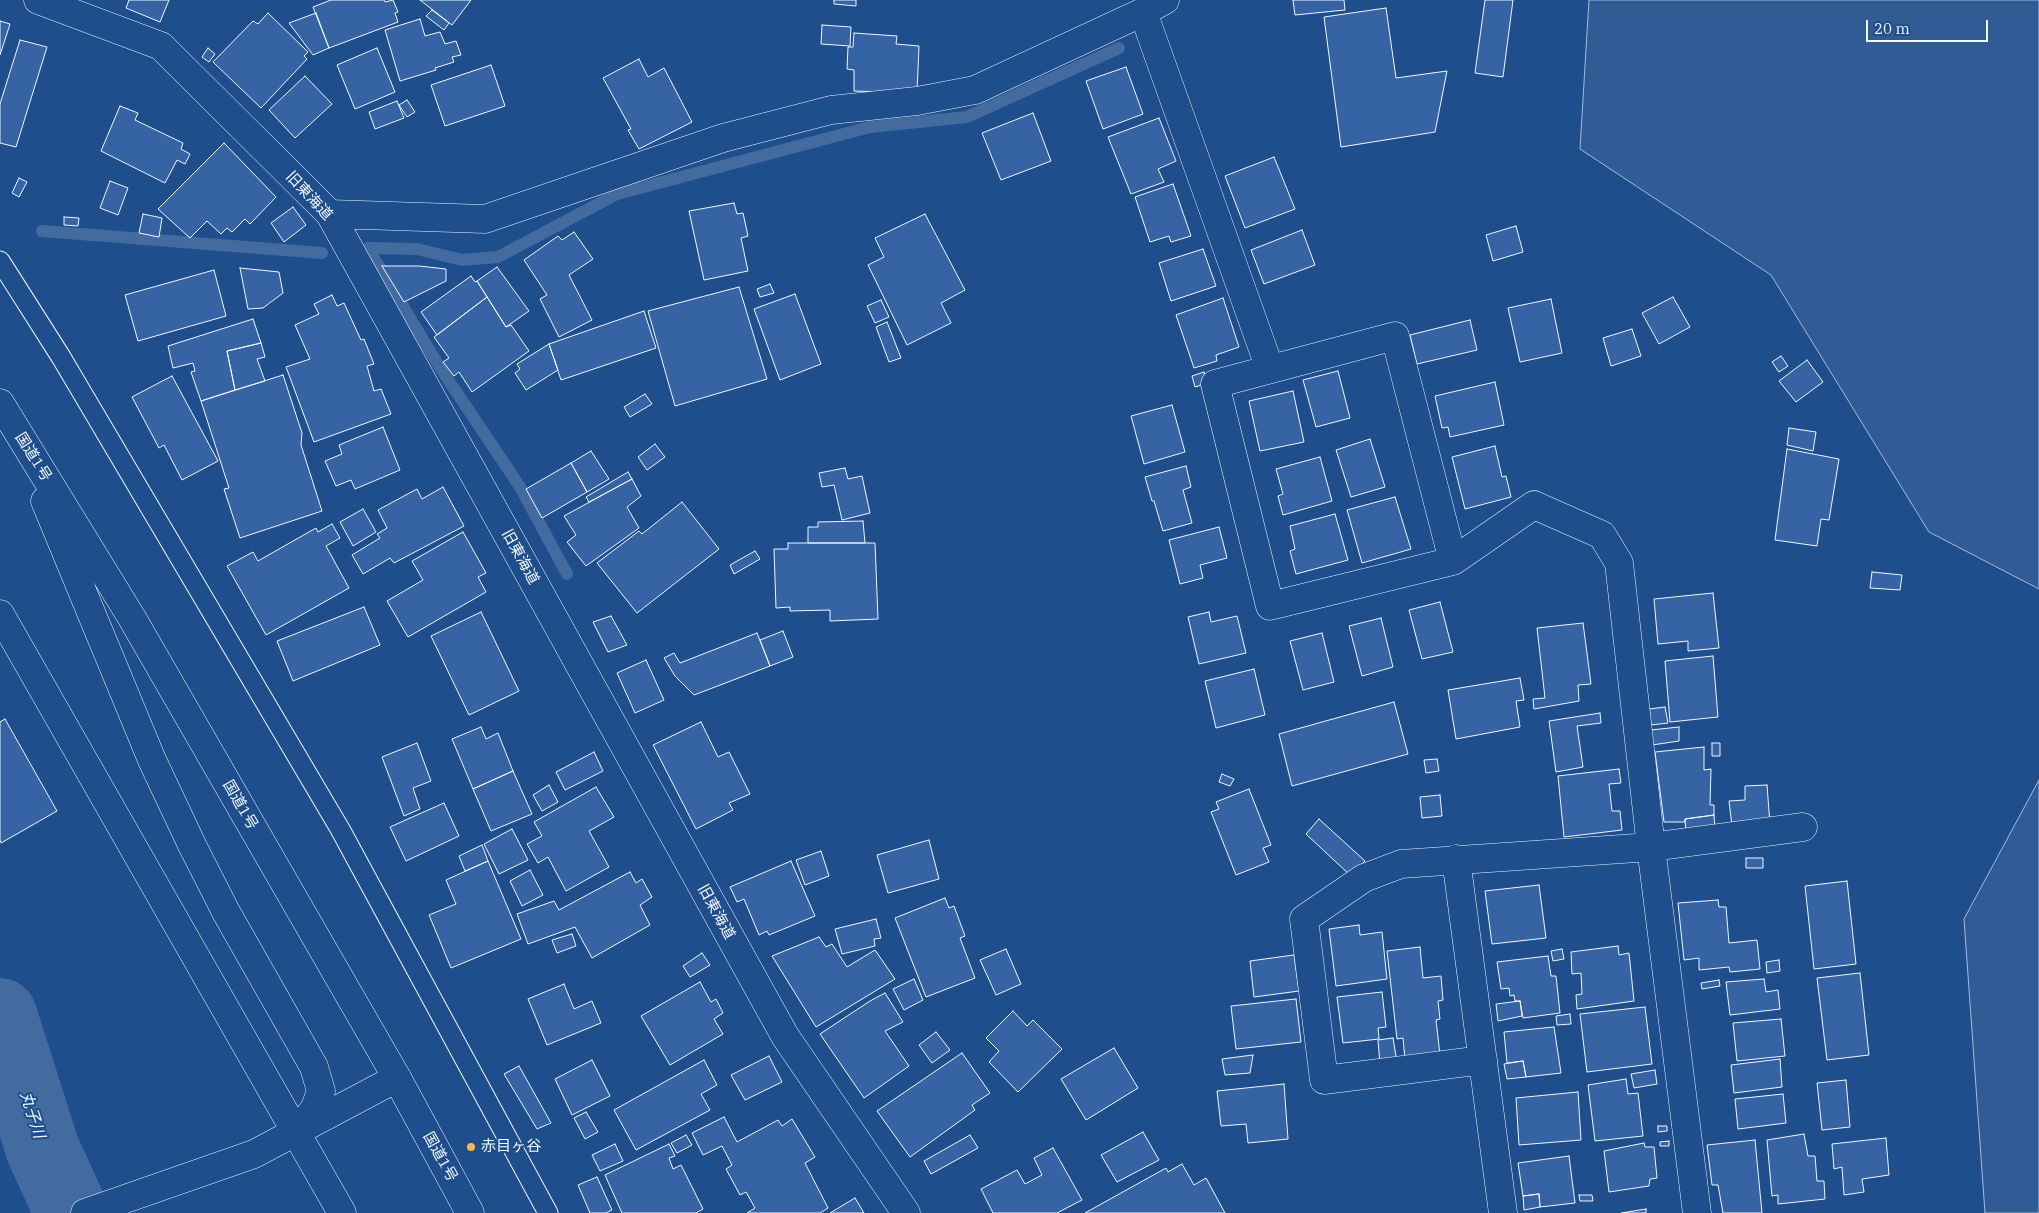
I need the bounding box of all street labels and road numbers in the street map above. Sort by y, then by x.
street label: 旧東海道 [282,168,336,224]
street label: 国道1号 [11,429,55,485]
street label: 旧東海道 [498,526,542,588]
street label: 国道1号 [219,777,261,833]
street label: 旧東海道 [694,881,738,943]
street label: 国道1号 [419,1129,461,1185]

